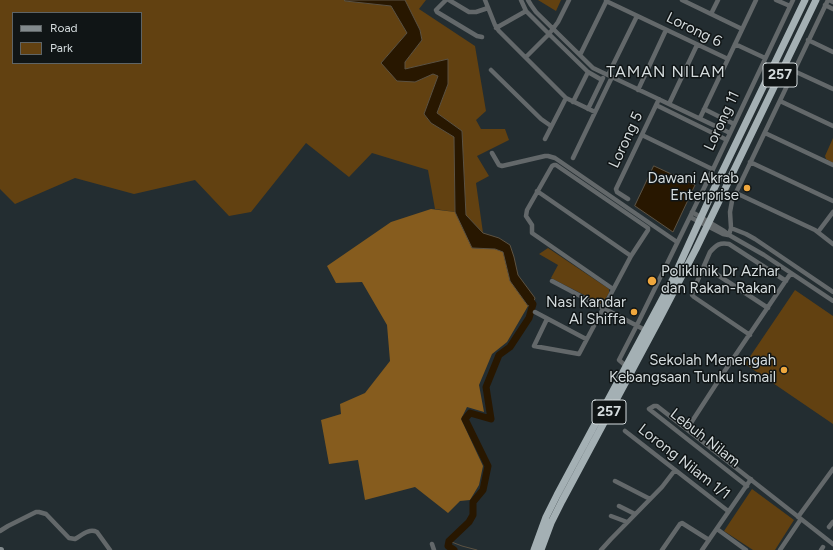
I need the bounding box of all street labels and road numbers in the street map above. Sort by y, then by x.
street label: Lorong 6 [663,9,725,51]
road number: 257 [763,63,797,87]
street label: Lorong 11 [700,88,744,154]
street label: Lorong 5 [605,109,647,171]
road number: 257 [592,400,626,424]
street label: Lebuh Nilam [666,405,744,471]
street label: Lorong Nilam 1/1 [634,420,734,504]

